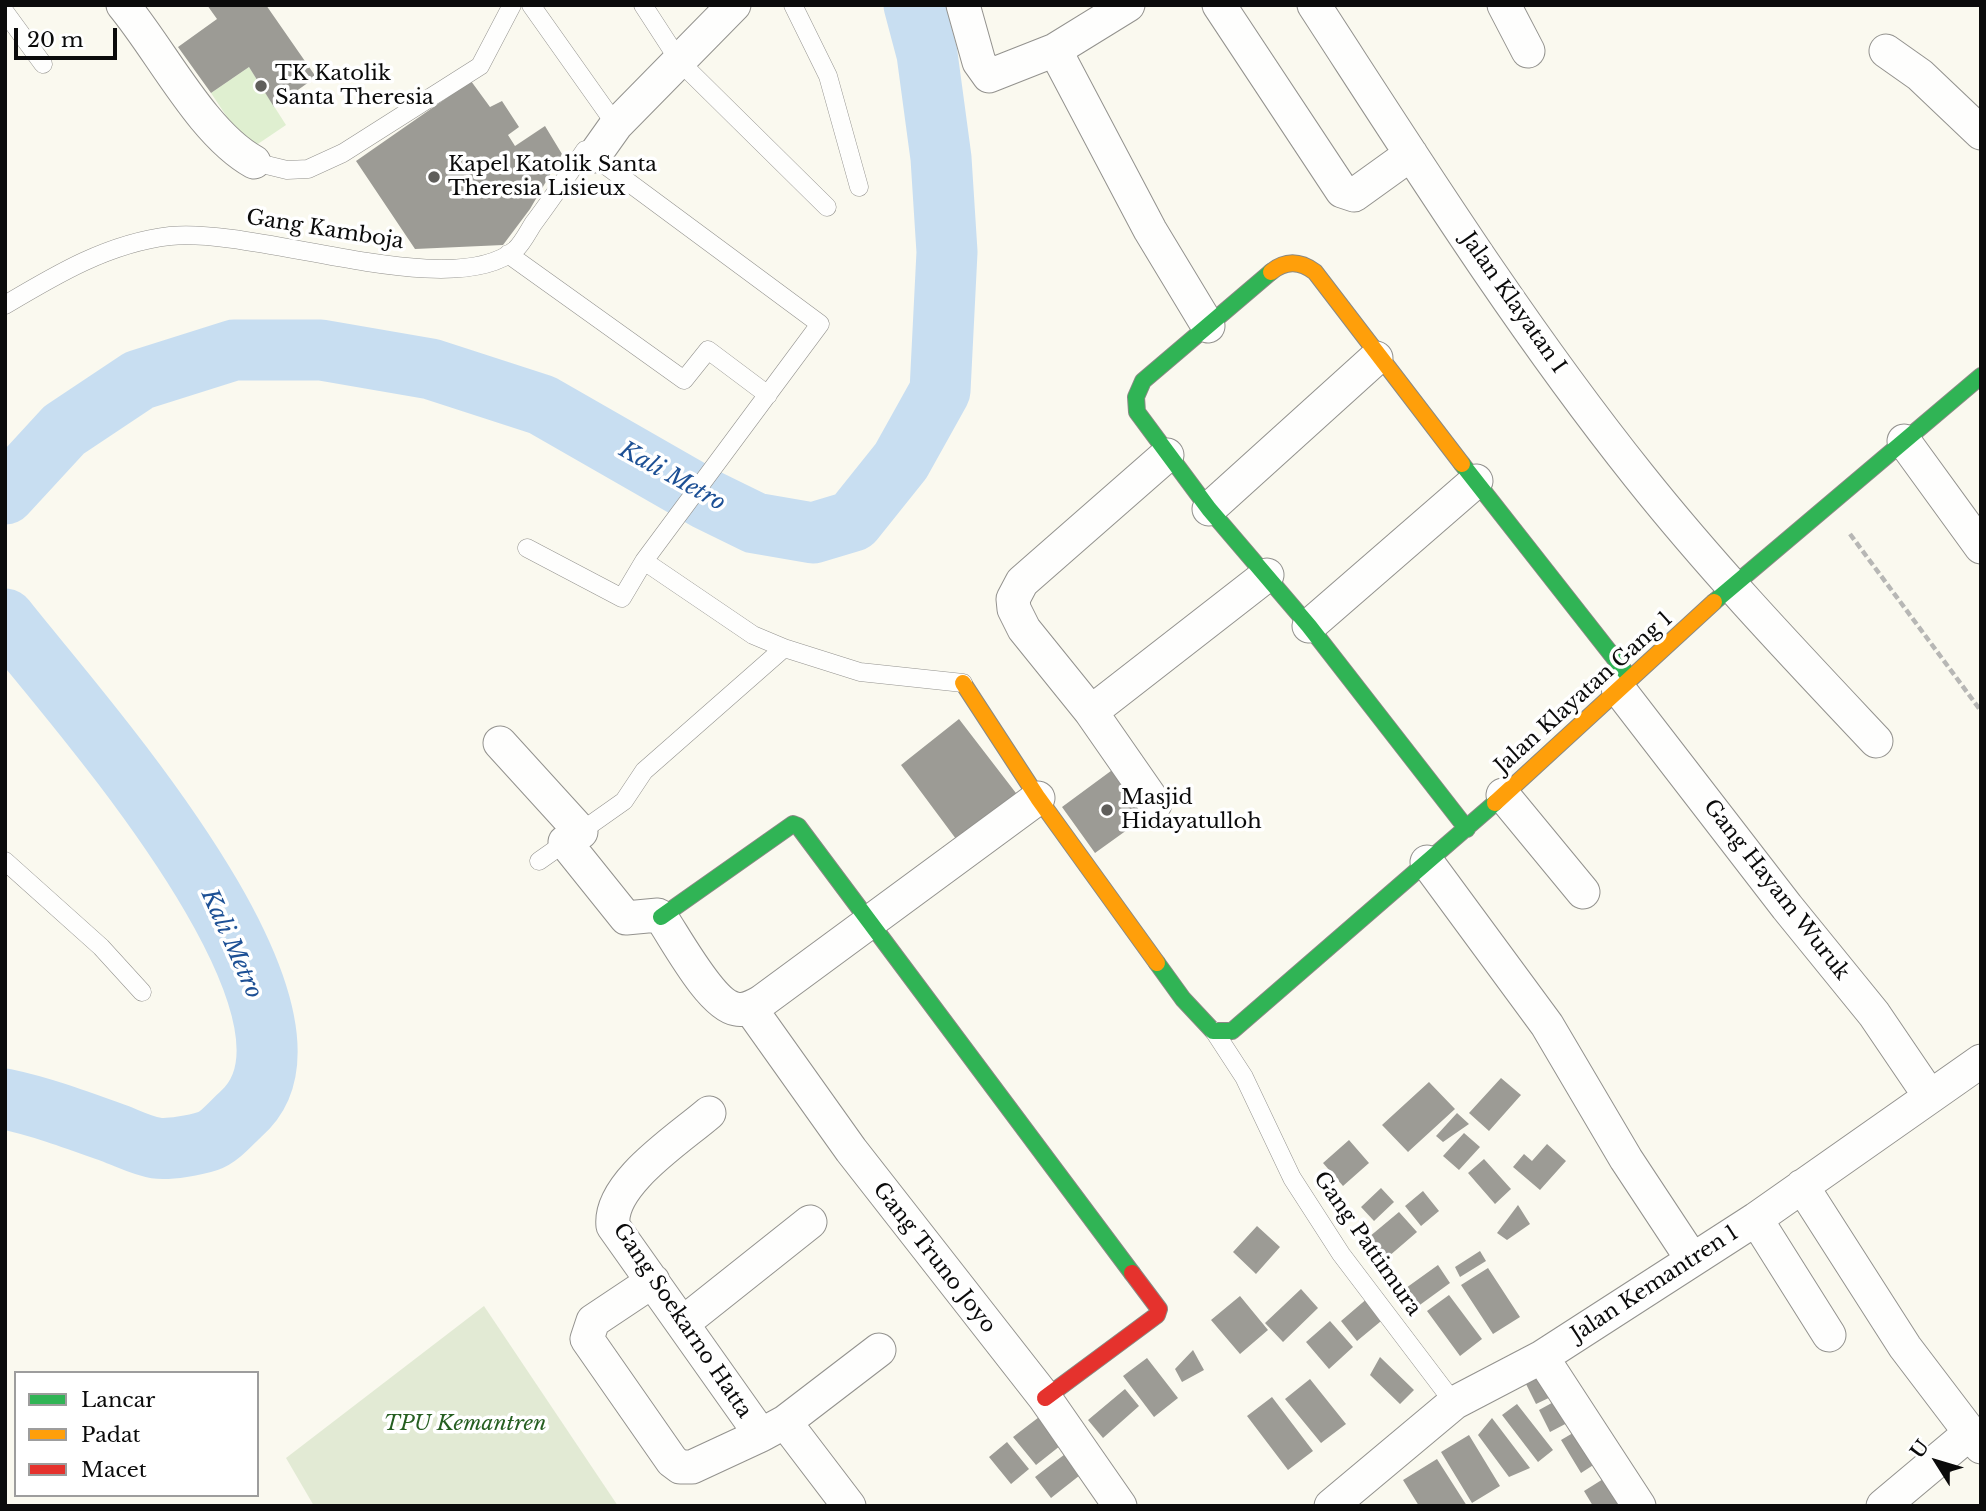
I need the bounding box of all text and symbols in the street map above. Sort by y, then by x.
scale bar [18,14,121,58]
text: 20 m [27,27,84,53]
place label: TK Katolik Santa Theresia [275,61,434,111]
marker: TK Katolik Santa Theresia [253,78,269,94]
place label: Kapel Katolik Santa Theresia Lisieux [448,152,657,202]
marker: Kapel Katolik Santa Theresia Lisieux [426,169,442,185]
street label: Gang Kamboja [245,205,405,255]
street label: Jalan Klayatan I [1455,228,1571,378]
water label: Kali Metro [614,437,730,517]
street label: Jalan Klayatan Gang 1 [1490,607,1678,779]
place label: Masjid Hidayatulloh [1121,785,1262,835]
street label: Gang Hayam Wuruk [1698,795,1854,985]
marker: Masjid Hidayatulloh [1099,802,1115,818]
water label: Kali Metro [195,885,267,1003]
street label: Gang Pattimura [1308,1167,1426,1321]
street label: Gang Truno Joyo [867,1178,1001,1338]
street label: Gang Soekarno Hatta [607,1219,757,1423]
street label: Jalan Kemantren 1 [1567,1221,1743,1347]
legend [14,1371,259,1497]
text: Lancar [81,1387,155,1413]
park label: TPU Kemantren [384,1411,546,1437]
text: Padat [81,1422,141,1448]
north arrow [1902,1427,1972,1497]
text: U [1906,1435,1934,1463]
text: Macet [81,1457,147,1483]

